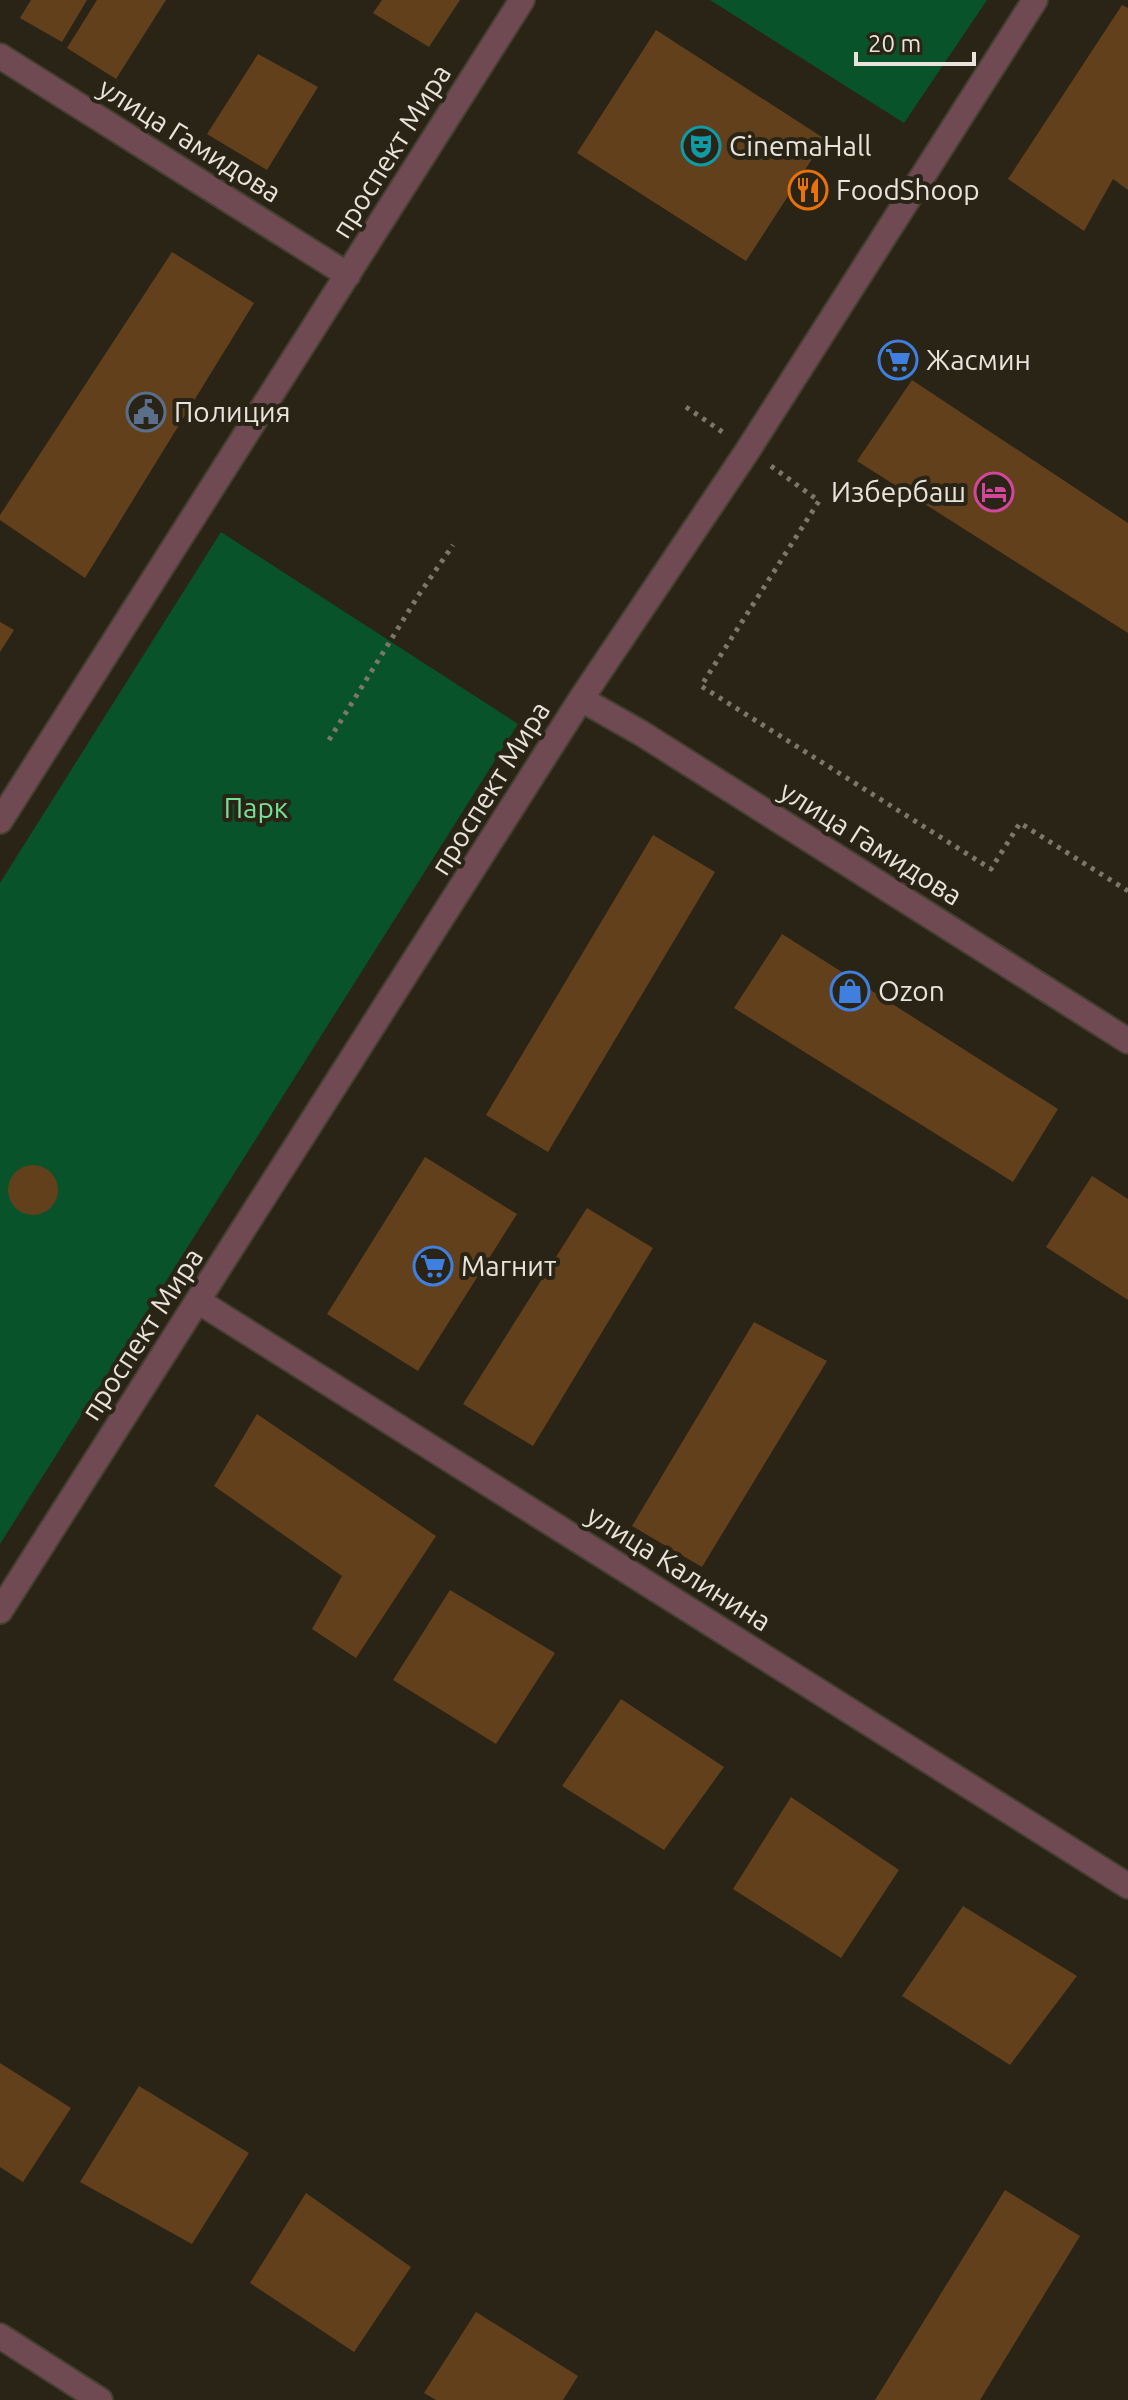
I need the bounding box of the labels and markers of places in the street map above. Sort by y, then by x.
theatre icon: CinemaHall [680,125,722,167]
place label: CinemaHall [729,130,872,161]
restaurant icon: FoodShoop [787,169,829,211]
place label: FoodShoop [836,174,980,205]
supermarket icon: Жасмин [877,339,919,381]
place label: Жасмин [926,344,1031,375]
public building icon: Полиция [125,391,167,433]
place label: Полиция [174,396,291,427]
hotel icon: Избербаш [973,471,1015,513]
place label: Избербаш [831,476,966,507]
shop icon: Ozon [829,970,871,1012]
place label: Ozon [878,975,945,1006]
supermarket icon: Магнит [412,1245,454,1287]
place label: Магнит [461,1250,557,1281]

